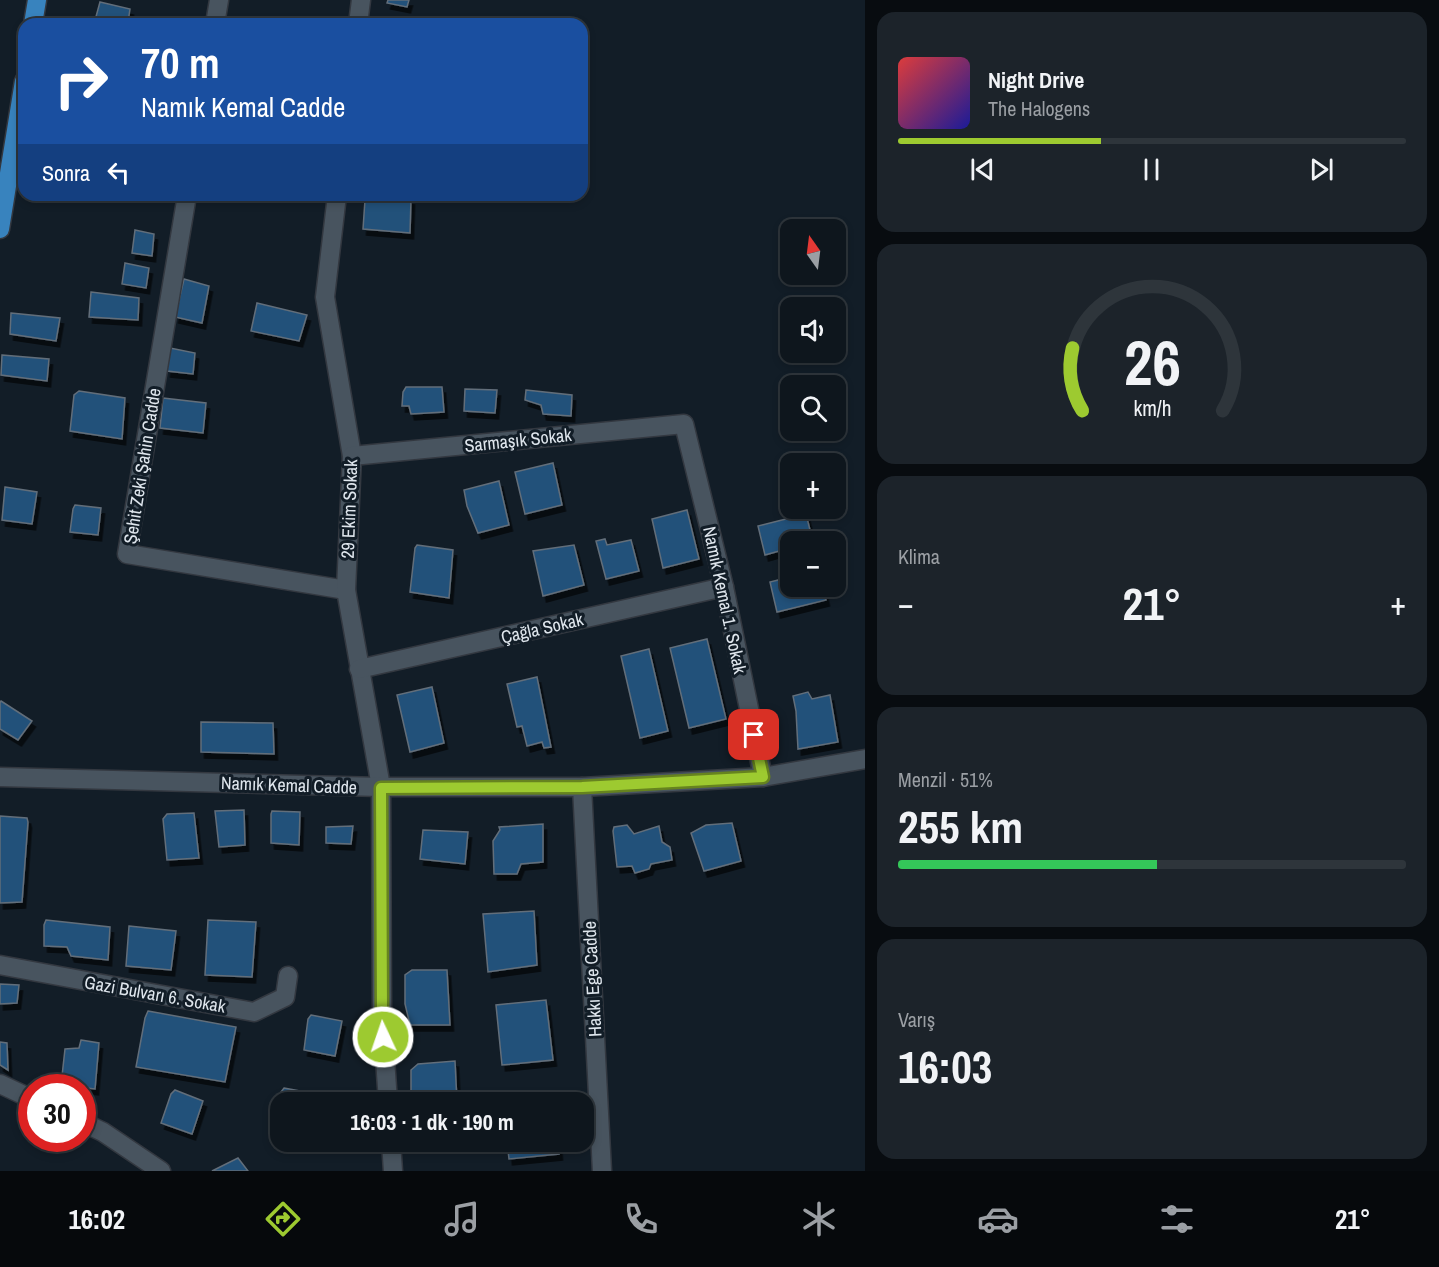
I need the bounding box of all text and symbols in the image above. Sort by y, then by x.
text: 70 m [141,35,220,91]
icon: right [42,42,120,120]
text: Night Drive [988,65,1084,95]
text: Namık Kemal Cadde [141,89,345,125]
text: The Halogens [988,95,1090,122]
icon: previous [966,153,999,186]
icon: pause [1135,153,1168,186]
icon: next [1305,153,1338,186]
icon: left [102,156,135,189]
text: Sonra [42,158,90,188]
north arrow [780,219,846,285]
map controls [780,219,846,597]
button: sound [780,297,846,363]
text: 26 [1124,320,1180,404]
button: search [780,375,846,441]
street label: Şehit Zeki Şahin Cadde [117,386,167,546]
text: km/h [1133,394,1171,423]
street label: Sarmaşık Sokak [463,422,573,458]
button: + [780,453,846,519]
street label: 29 Ekim Sokak [335,458,363,559]
street label: Namık Kemal 1. Sokak [697,524,753,677]
button: − [780,531,846,597]
text: Klima [898,543,940,570]
text: 21° [1122,573,1182,634]
text: − [898,581,914,625]
text: + [1390,581,1406,625]
street label: Çağla Sokak [498,606,586,650]
pin [728,709,779,760]
icon: arrive [737,718,770,751]
text: Menzil · 51% [898,766,993,793]
street label: Namık Kemal Cadde [221,770,357,800]
text: 255 km [898,796,1023,857]
street label: Hakkı Ege Cadde [576,921,608,1037]
street label: Gazi Bulvarı 6. Sokak [83,969,228,1019]
position arrow [351,1005,415,1069]
text: Varış [898,1006,935,1033]
text: 16:03 [898,1036,992,1097]
speed limit sign: 30 [18,1074,96,1152]
text: 16:03 · 1 dk · 190 m [350,1107,514,1137]
icon: directions [262,1198,304,1240]
icon: music [441,1198,483,1240]
icon: phone [620,1198,662,1240]
icon: climate [798,1198,840,1240]
icon: car [977,1198,1019,1240]
icon: filters [1156,1198,1198,1240]
text: 16:02 [68,1201,125,1237]
text: 21° [1335,1201,1371,1237]

